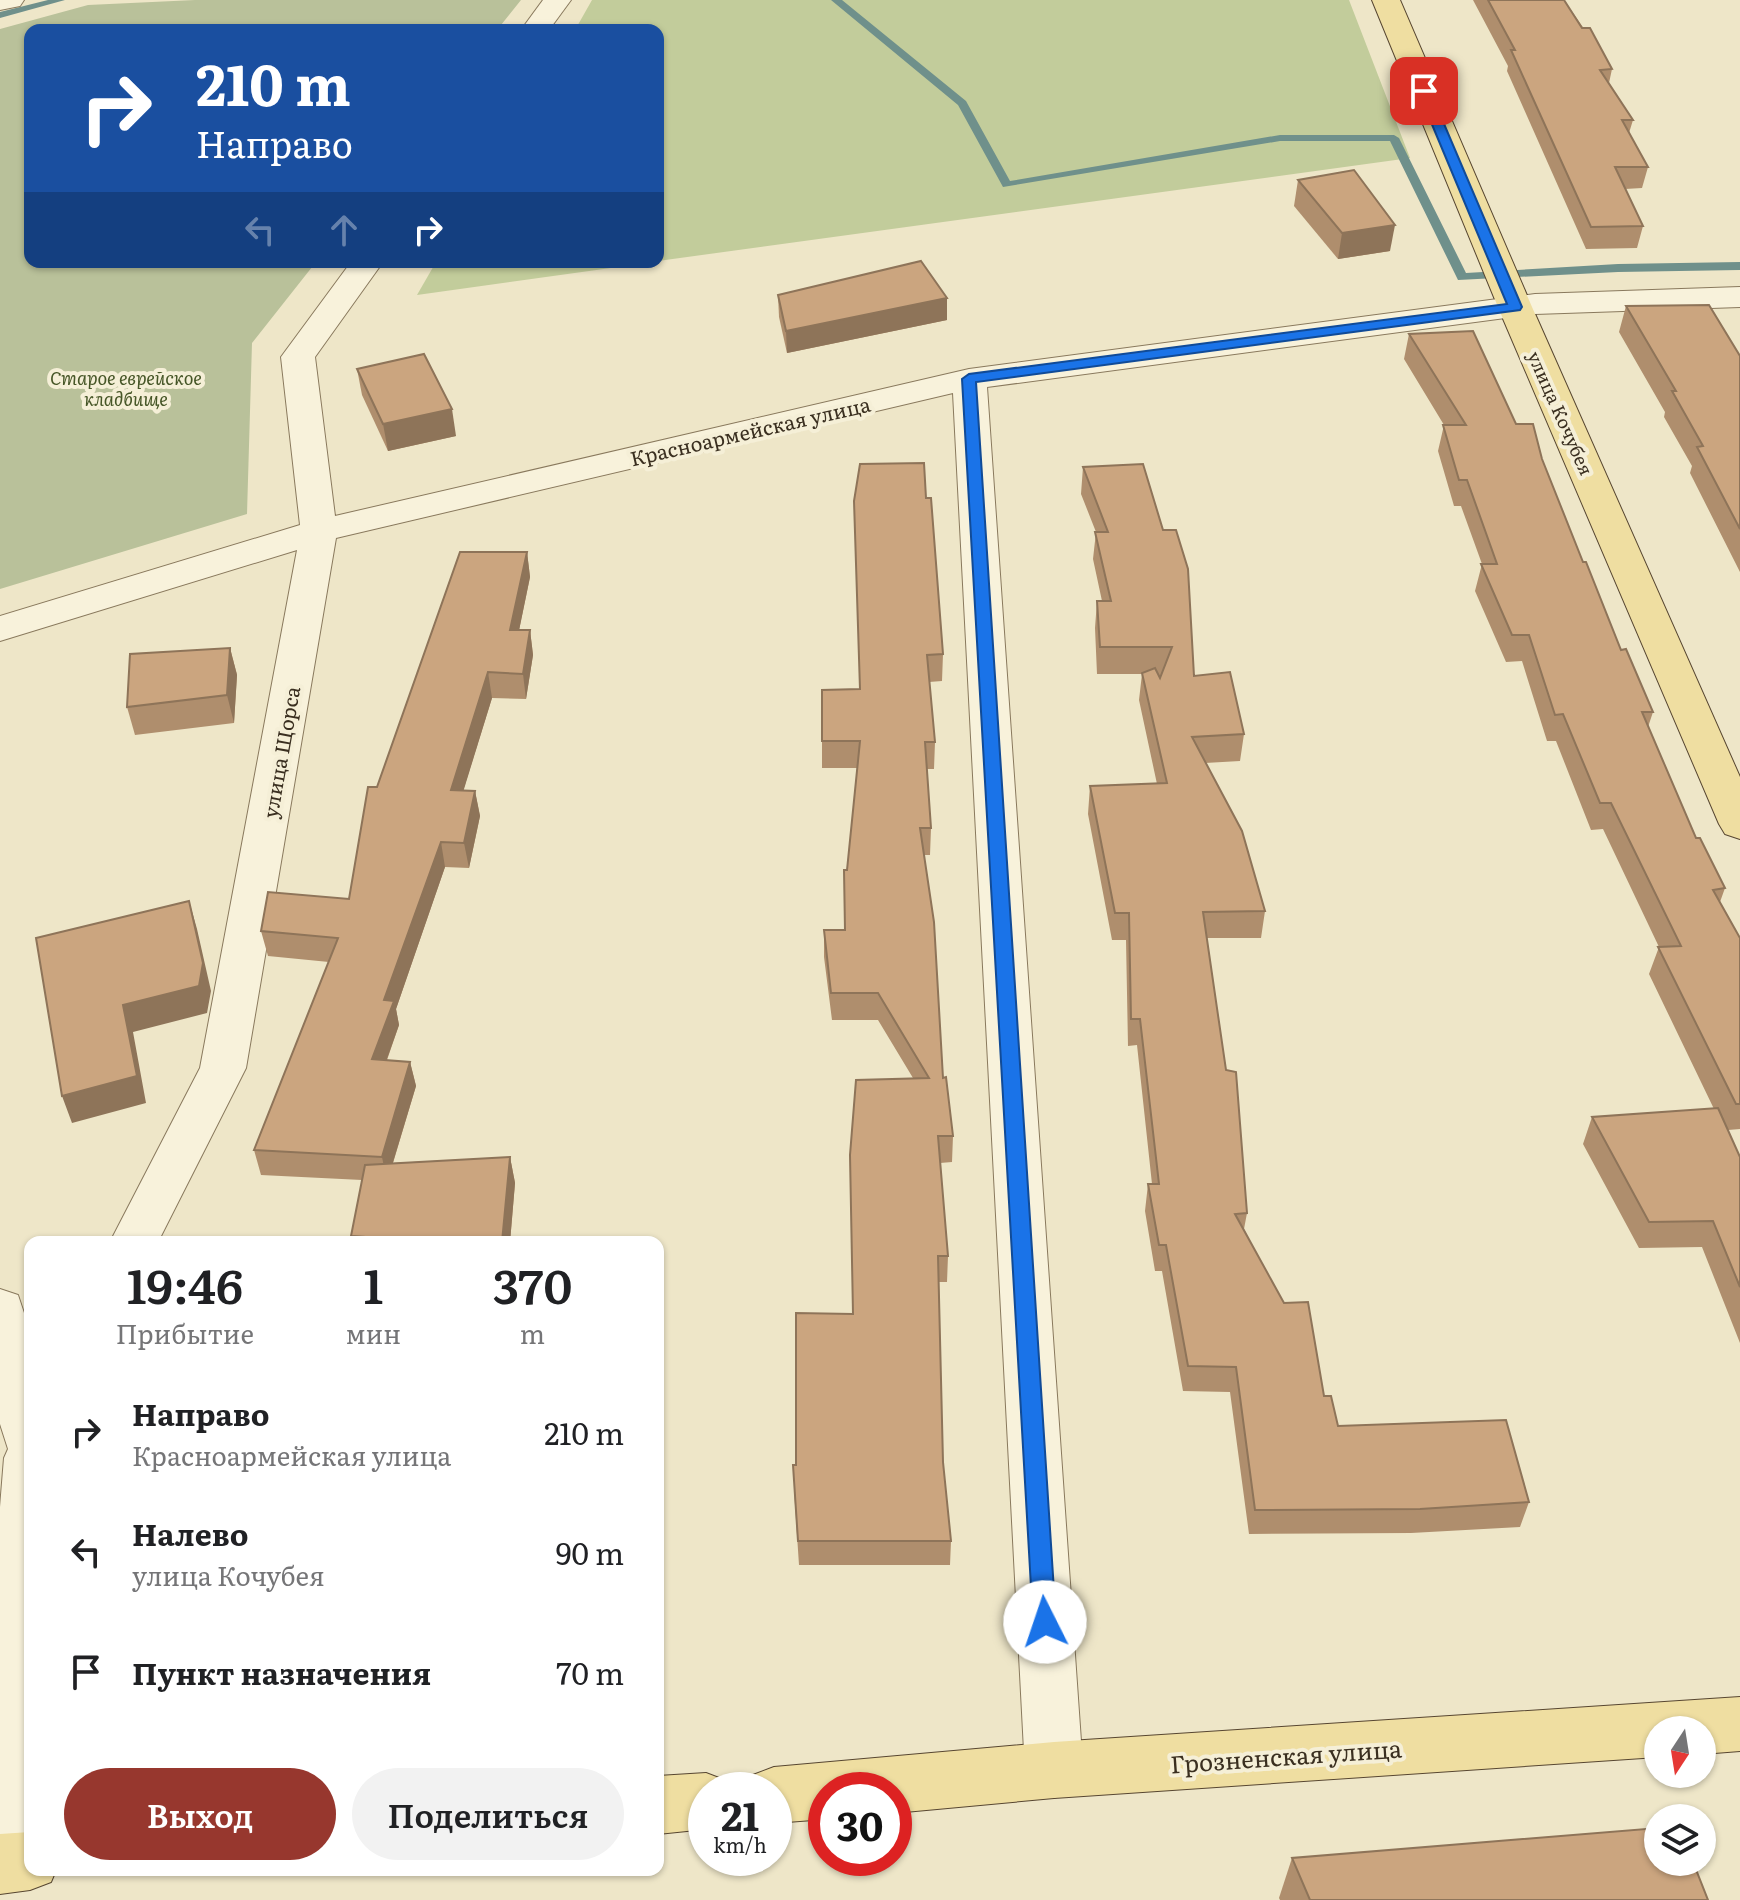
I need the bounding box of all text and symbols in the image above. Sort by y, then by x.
text: 210 m [196,40,351,123]
icon: right [64,56,168,160]
pin [1390,57,1458,125]
icon: arrive [1402,69,1446,113]
text: Направо [196,116,353,169]
icon: left [238,208,282,252]
icon: ahead [322,208,366,252]
icon: right [406,208,450,252]
street label: улица Кочубея [1522,347,1600,479]
park label: Старое еврейское кладбище [50,364,202,412]
street label: Красноармейская улица [627,388,873,472]
street label: улица Щорса [254,683,306,820]
text: 19:46 [127,1248,243,1319]
text: 1 [363,1248,383,1319]
text: 370 [493,1248,572,1319]
text: Прибытие [116,1313,254,1352]
text: мин [346,1313,401,1352]
text: m [520,1313,545,1352]
text: Направо [132,1391,270,1435]
icon: right [64,1410,108,1454]
text: 210 m [544,1410,624,1454]
text: Красноармейская улица [132,1435,451,1474]
text: Налево [132,1511,248,1555]
icon: left [64,1530,108,1574]
text: 90 m [556,1530,624,1574]
text: улица Кочубея [132,1555,325,1594]
position arrow [1003,1580,1087,1664]
icon: arrive [64,1650,108,1694]
text: Пункт назначения [132,1650,431,1694]
text: 70 m [556,1650,624,1694]
north arrow [1644,1716,1716,1788]
map controls [1644,1716,1716,1876]
street label: Грозненская улица [1169,1729,1403,1781]
button: Выход [64,1768,336,1860]
button: Поделиться [352,1768,624,1860]
speed limit sign: 30 [808,1772,912,1876]
text: 21 [721,1784,759,1843]
button: layers [1644,1804,1716,1876]
text: km/h [713,1829,767,1859]

